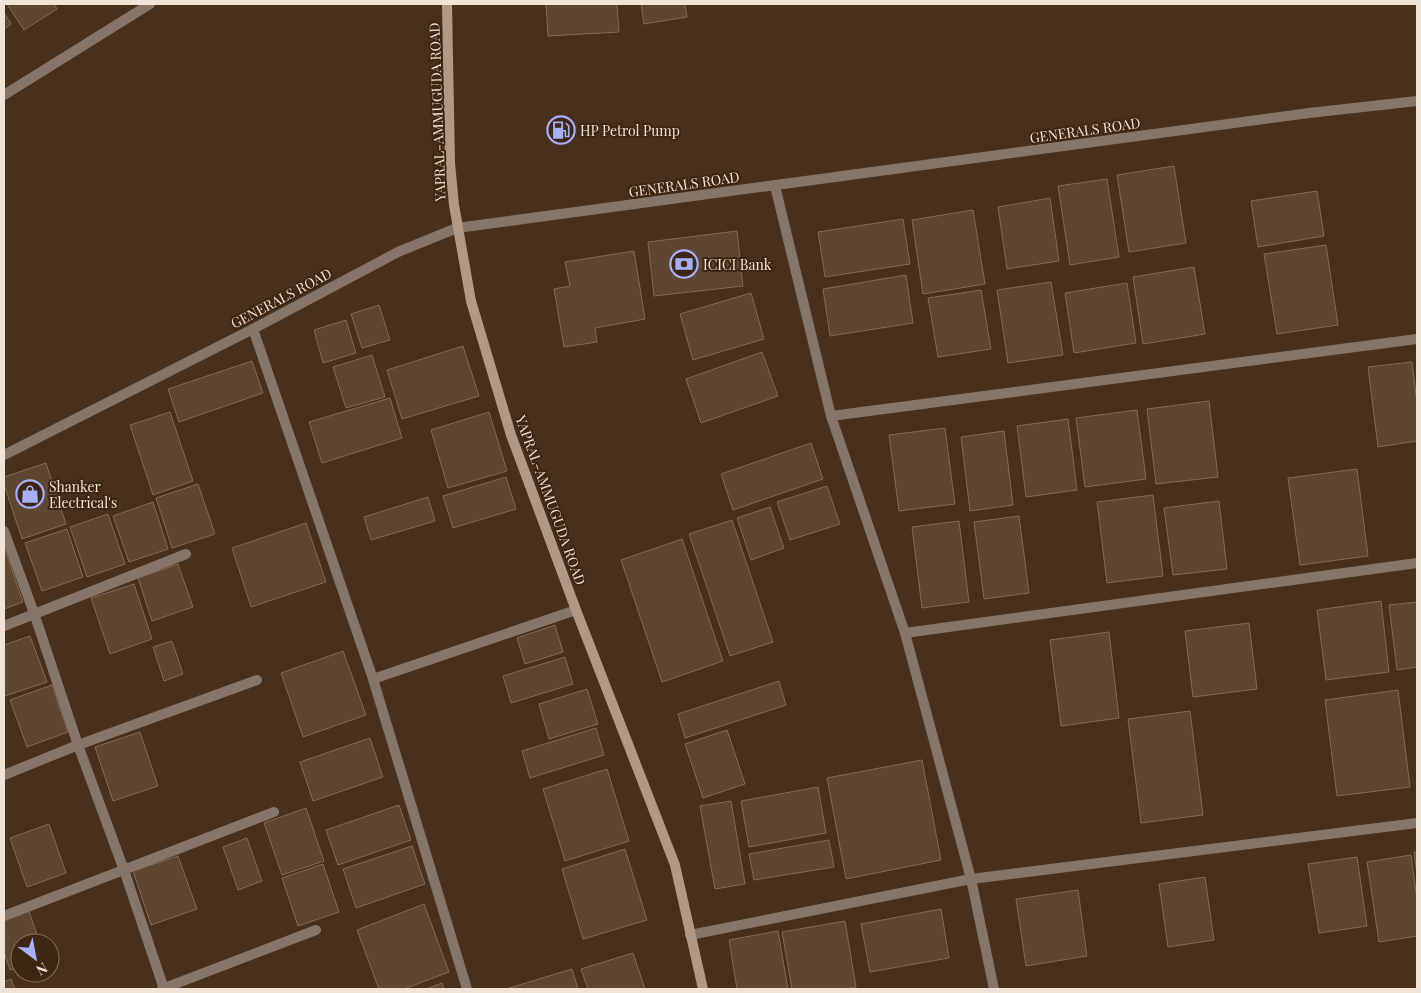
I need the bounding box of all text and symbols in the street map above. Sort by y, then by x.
street label: YAPRAL-AMMUGUDA ROAD [424,22,450,203]
street label: GENERALS ROAD [1028,113,1142,147]
fuel station icon: HP Petrol Pump [546,115,576,145]
place label: HP Petrol Pump [580,121,680,140]
street label: GENERALS ROAD [627,167,741,201]
bank icon: ICICI Bank [669,249,699,279]
place label: ICICI Bank [703,255,772,274]
street label: GENERALS ROAD [227,263,335,333]
street label: YAPRAL-AMMUGUDA ROAD [511,412,591,587]
place label: Shanker Electrical's [49,477,117,512]
shop icon: Shanker Electrical's [15,479,45,509]
north arrow [10,933,60,983]
text: N [33,959,51,980]

